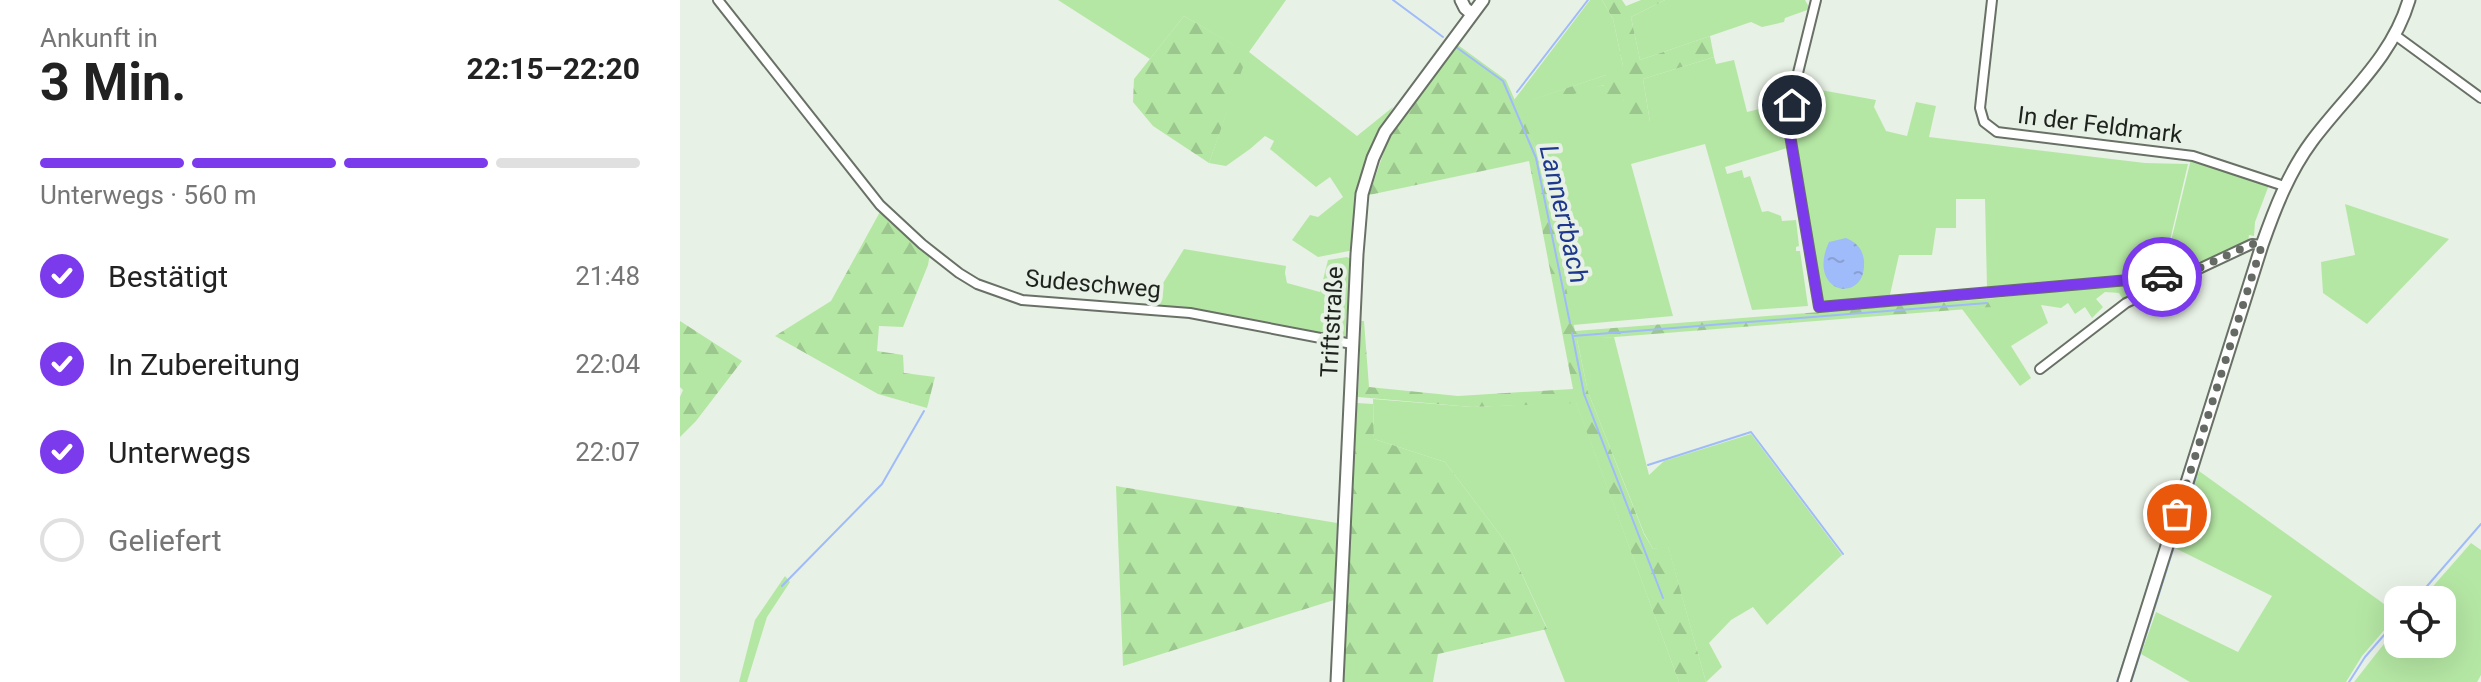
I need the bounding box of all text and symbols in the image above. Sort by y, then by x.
text: Ankunft in [40,23,158,53]
text: 22:15–22:20 [466,51,640,86]
text: 3 Min. [40,52,186,113]
pin [1758,71,1826,139]
icon: home [1770,83,1814,127]
street label: In der Feldmark [2016,101,2185,149]
water label: Lannertbach [1534,142,1594,286]
text: Unterwegs · 560 m [40,180,257,210]
courier [2122,237,2202,317]
icon: check [40,254,84,298]
icon: car [2140,255,2184,299]
text: Bestätigt [108,259,228,294]
text: 21:48 [575,261,640,291]
street label: Sudeschweg [1024,264,1162,304]
street label: Triftstraße [1315,266,1349,378]
icon: check [40,342,84,386]
text: In Zubereitung [108,347,300,382]
text: 22:04 [575,349,640,379]
icon: check [40,430,84,474]
text: Unterwegs [108,435,251,470]
text: 22:07 [575,437,640,467]
pin [2143,480,2211,548]
icon: bag [2155,492,2199,536]
text: Geliefert [108,523,222,558]
map controls [2384,586,2456,658]
button: locate [2384,586,2456,658]

